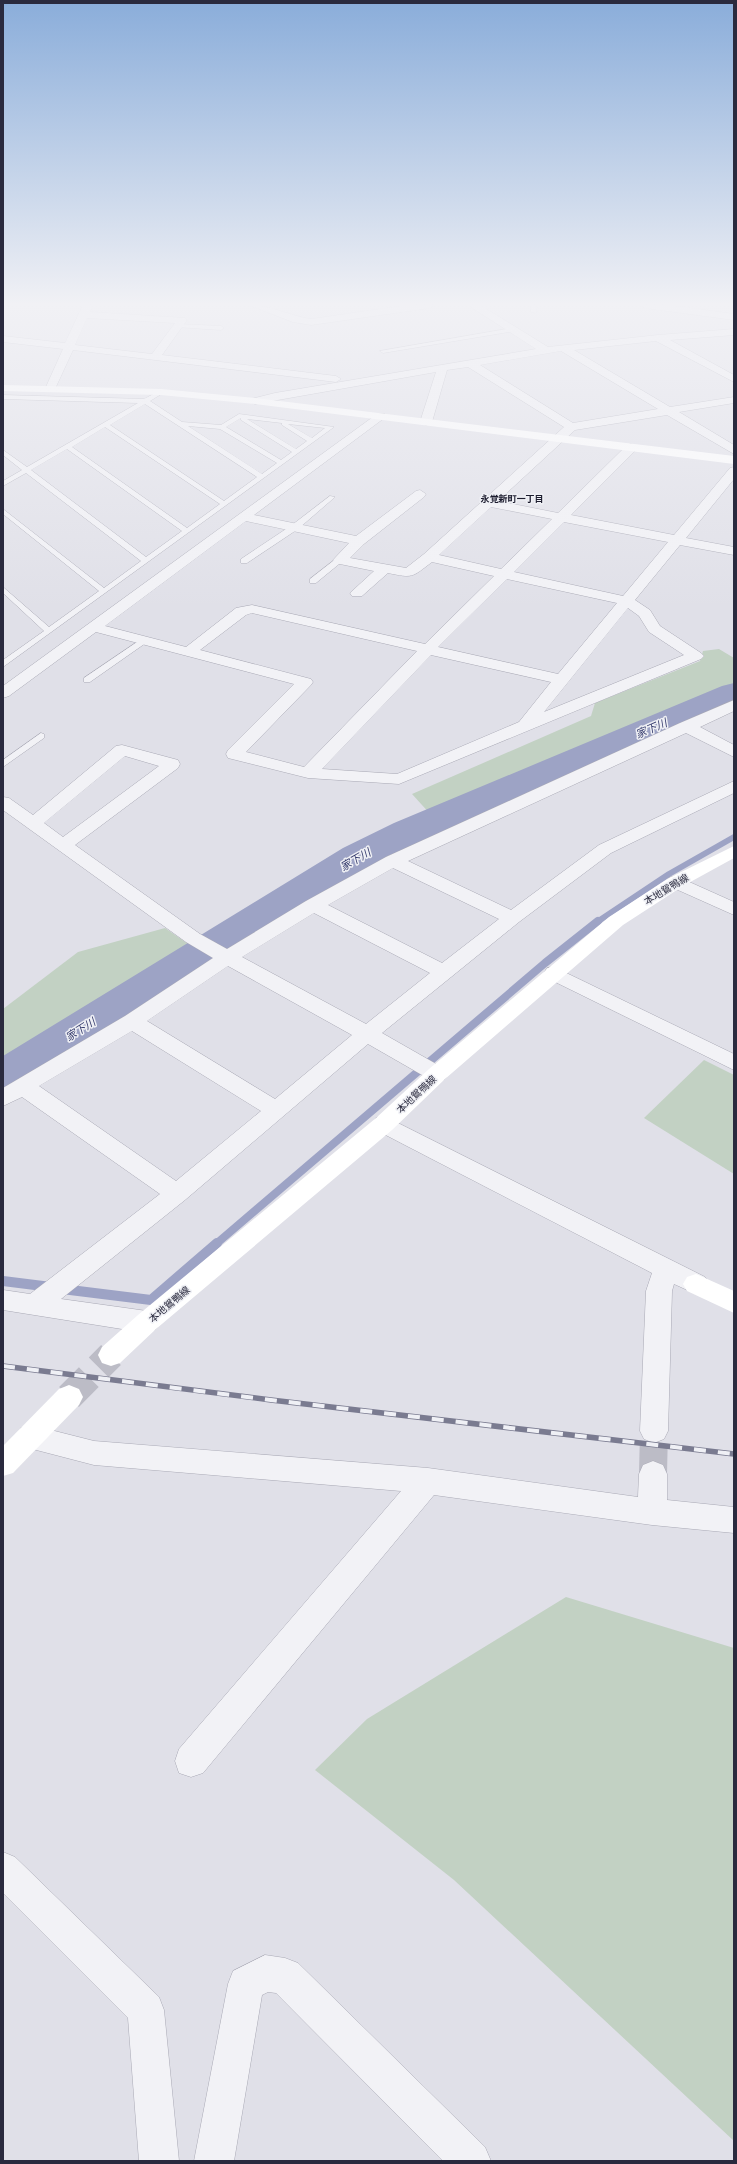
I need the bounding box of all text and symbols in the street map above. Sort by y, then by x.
district label: 永覚新町一丁目 [480,493,544,504]
water label: 家下川 [633,715,670,740]
water label: 家下川 [337,845,373,873]
street label: 本地鴛鴨線 [641,871,691,907]
water label: 家下川 [63,1014,98,1043]
street label: 本地鴛鴨線 [394,1073,438,1115]
street label: 本地鴛鴨線 [146,1283,192,1325]

